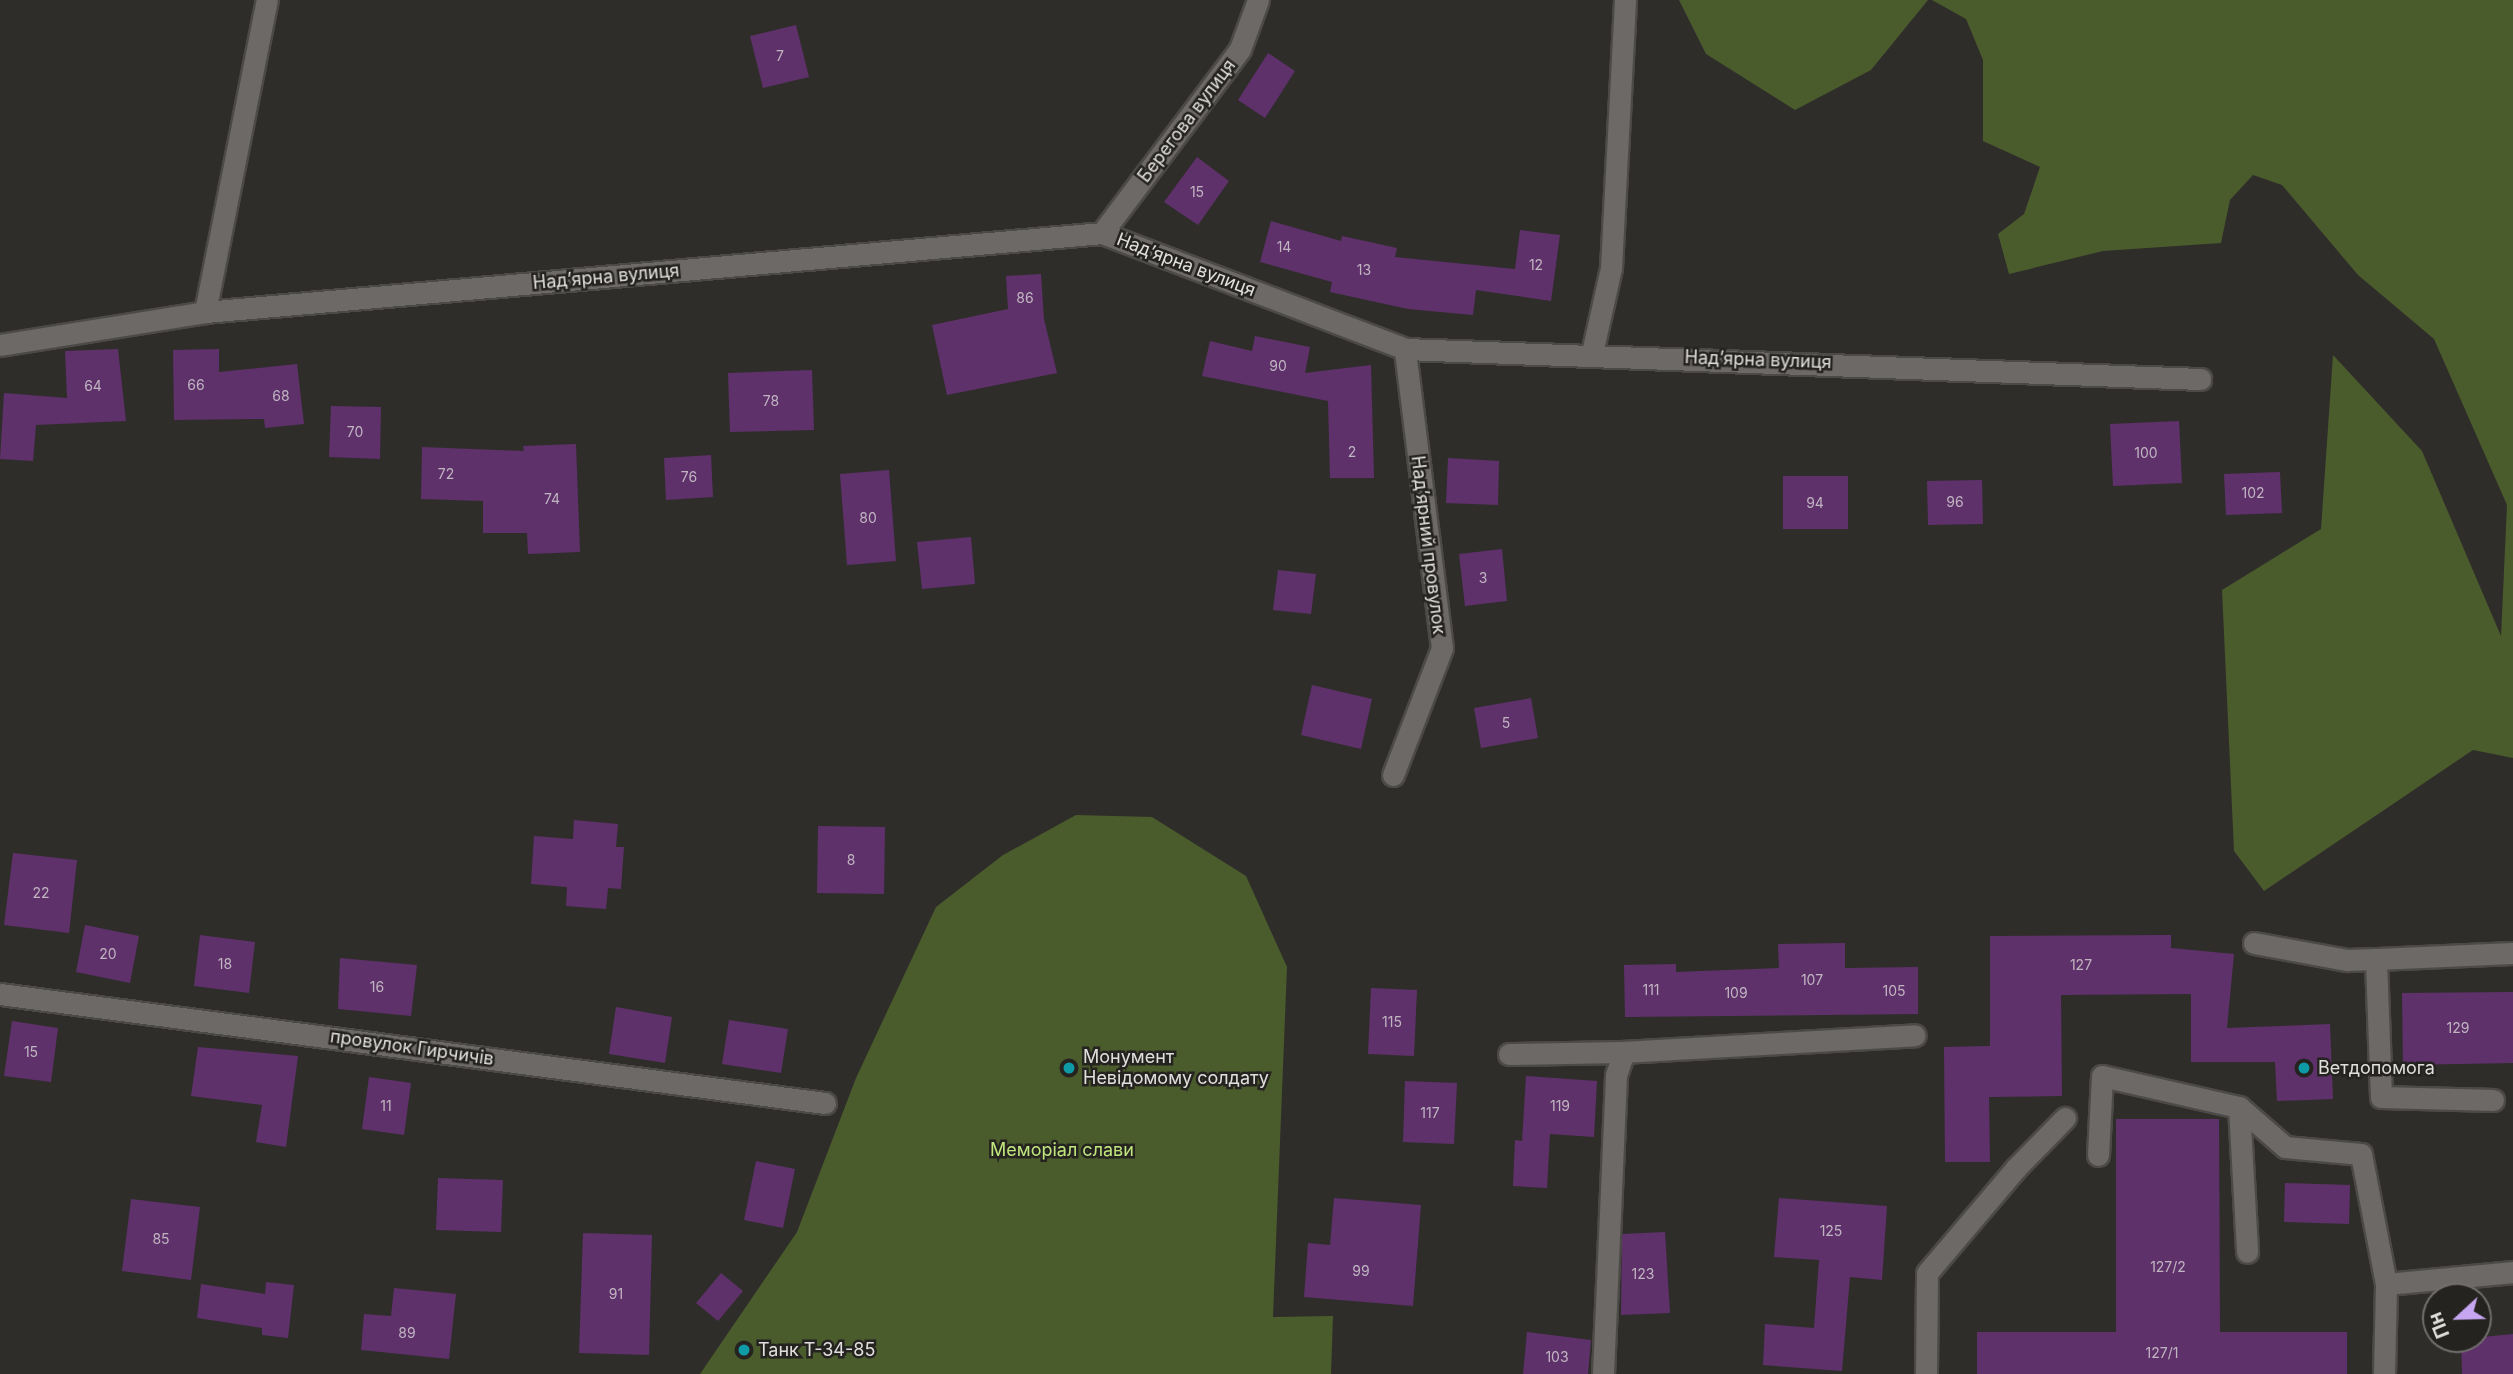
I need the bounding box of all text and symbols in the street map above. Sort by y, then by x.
house number: 7 [776,48,784,64]
street label: Берегова вулиця [1134,55,1240,187]
house number: 15 [1190,184,1204,200]
street label: Надʼярна вулиця [1114,229,1258,301]
house number: 14 [1277,239,1291,255]
house number: 12 [1529,257,1543,273]
street label: Надʼярна вулиця [532,260,680,294]
house number: 13 [1357,262,1371,278]
house number: 86 [1016,290,1034,306]
street label: Надʼярна вулиця [1684,347,1832,373]
house number: 90 [1269,358,1287,374]
house number: 66 [187,377,205,393]
house number: 64 [84,378,102,394]
house number: 68 [272,388,290,404]
house number: 78 [763,393,779,409]
house number: 70 [347,424,363,440]
house number: 2 [1348,444,1356,460]
house number: 100 [2134,445,2158,461]
street label: Надʼярний провулок [1406,455,1450,635]
house number: 72 [438,466,454,482]
house number: 76 [681,469,697,485]
house number: 102 [2241,485,2265,501]
house number: 74 [544,491,560,507]
house number: 96 [1946,494,1964,510]
house number: 94 [1806,495,1824,511]
house number: 80 [859,510,877,526]
house number: 3 [1479,570,1487,586]
house number: 5 [1502,715,1510,731]
house number: 8 [847,852,855,868]
house number: 22 [32,885,50,901]
house number: 20 [99,946,117,962]
house number: 18 [218,956,232,972]
house number: 127 [2070,957,2092,973]
house number: 107 [1801,972,1823,988]
house number: 16 [370,979,384,995]
house number: 111 [1642,982,1660,998]
house number: 105 [1882,983,1906,999]
house number: 109 [1724,985,1748,1001]
house number: 115 [1382,1014,1402,1030]
house number: 129 [2447,1020,2469,1036]
street label: провулок Гирчичів [329,1026,495,1070]
house number: 15 [24,1044,38,1060]
place label: Монумент Невідомому солдату [1083,1047,1269,1090]
place label: Ветдопомога [2318,1057,2435,1079]
marker: Монумент Невідомому солдату [1061,1060,1077,1076]
marker: Ветдопомога [2296,1060,2312,1076]
house number: 11 [380,1098,392,1114]
house number: 119 [1550,1098,1570,1114]
house number: 117 [1420,1105,1440,1121]
park label: Меморіал слави [990,1139,1134,1161]
house number: 125 [1820,1223,1842,1239]
house number: 85 [152,1231,170,1247]
house number: 127/2 [2150,1259,2186,1275]
house number: 99 [1352,1263,1370,1279]
house number: 123 [1632,1266,1654,1282]
north arrow [2422,1283,2492,1353]
house number: 91 [609,1286,623,1302]
text: Пн [2423,1309,2454,1342]
house number: 89 [398,1325,416,1341]
place label: Танк Т-34-85 [758,1339,875,1361]
marker: Танк Т-34-85 [736,1342,752,1358]
house number: 127/1 [2146,1345,2178,1361]
house number: 103 [1545,1349,1569,1365]

